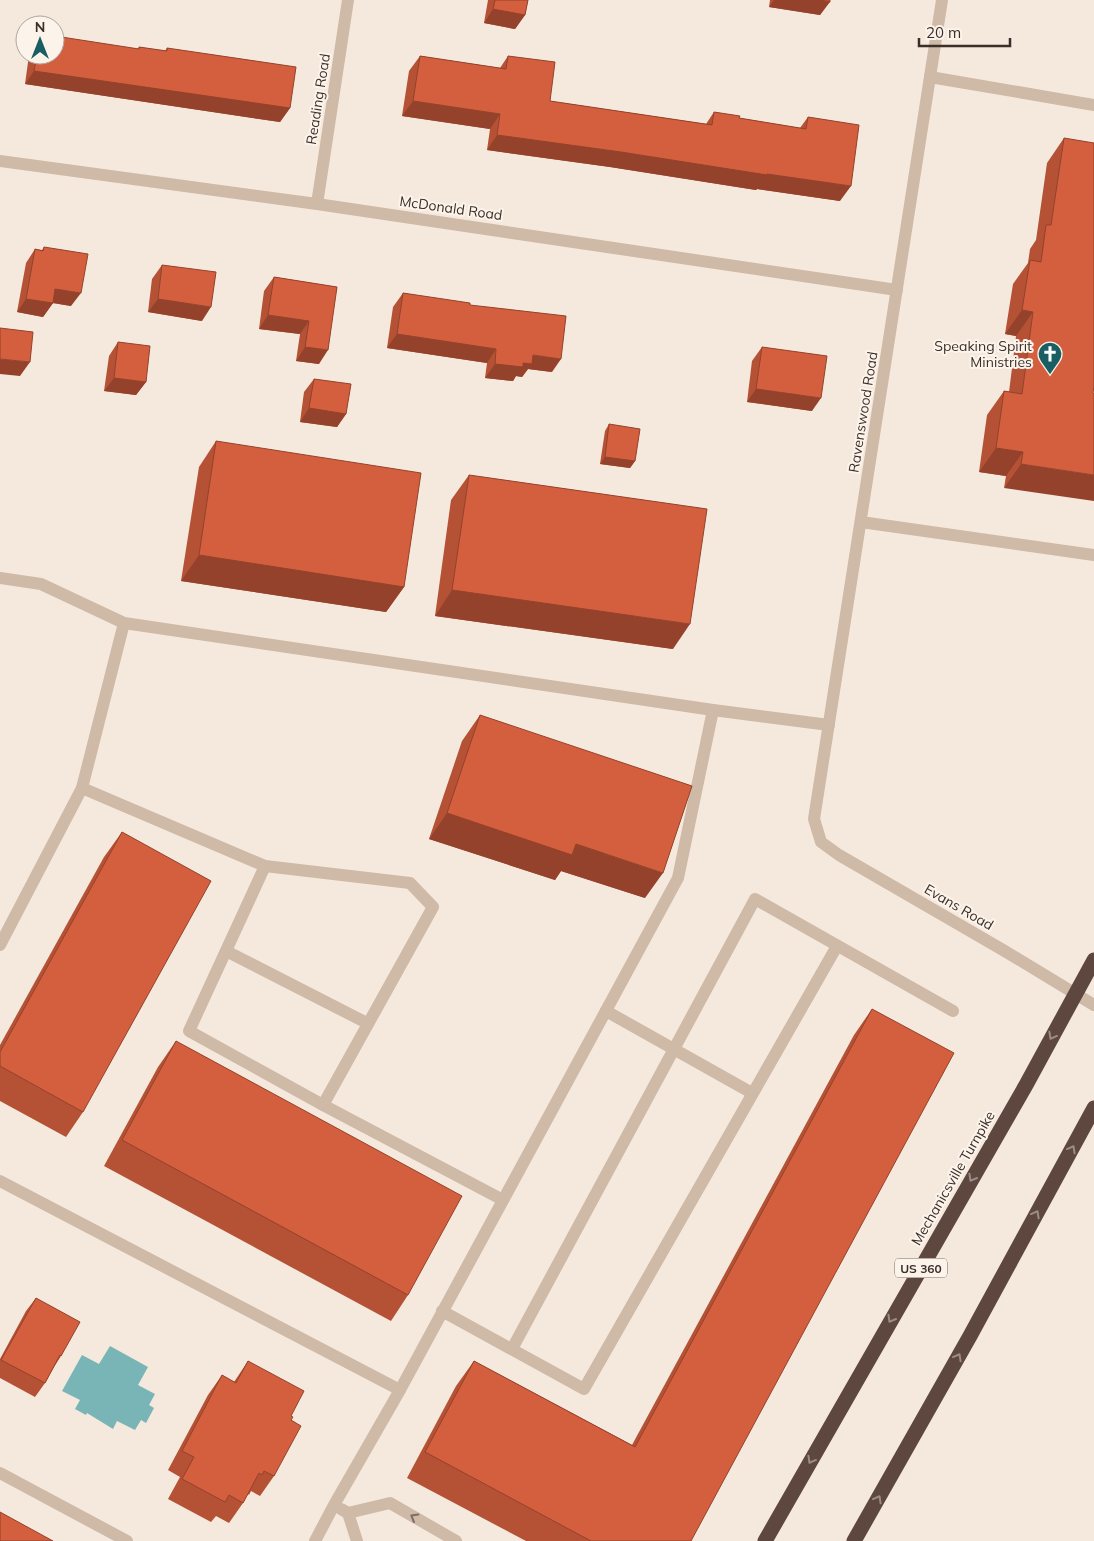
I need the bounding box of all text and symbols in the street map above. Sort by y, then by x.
north arrow [15,15,65,65]
scale bar [919,15,1010,47]
text: N [35,18,45,36]
text: 20 m [926,23,961,42]
street label: Reading Road [302,52,334,146]
street label: McDonald Road [398,192,504,224]
place label: Speaking Spirit Ministries [934,337,1032,371]
church icon: Speaking Spirit Ministries [1037,341,1063,375]
street label: Ravenswood Road [845,350,881,474]
street label: Evans Road [921,880,997,934]
one-way arrow [1048,1031,1058,1040]
street label: Mechanicsville Turnpike [907,1108,999,1248]
one-way arrow [1065,1145,1075,1154]
one-way arrow [968,1173,978,1182]
one-way arrow [1030,1211,1040,1220]
road number: US 360 [895,1258,947,1278]
one-way arrow [887,1314,897,1323]
one-way arrow [951,1353,961,1362]
one-way arrow [807,1455,817,1464]
one-way arrow [872,1495,882,1504]
one-way arrow [410,1513,419,1523]

